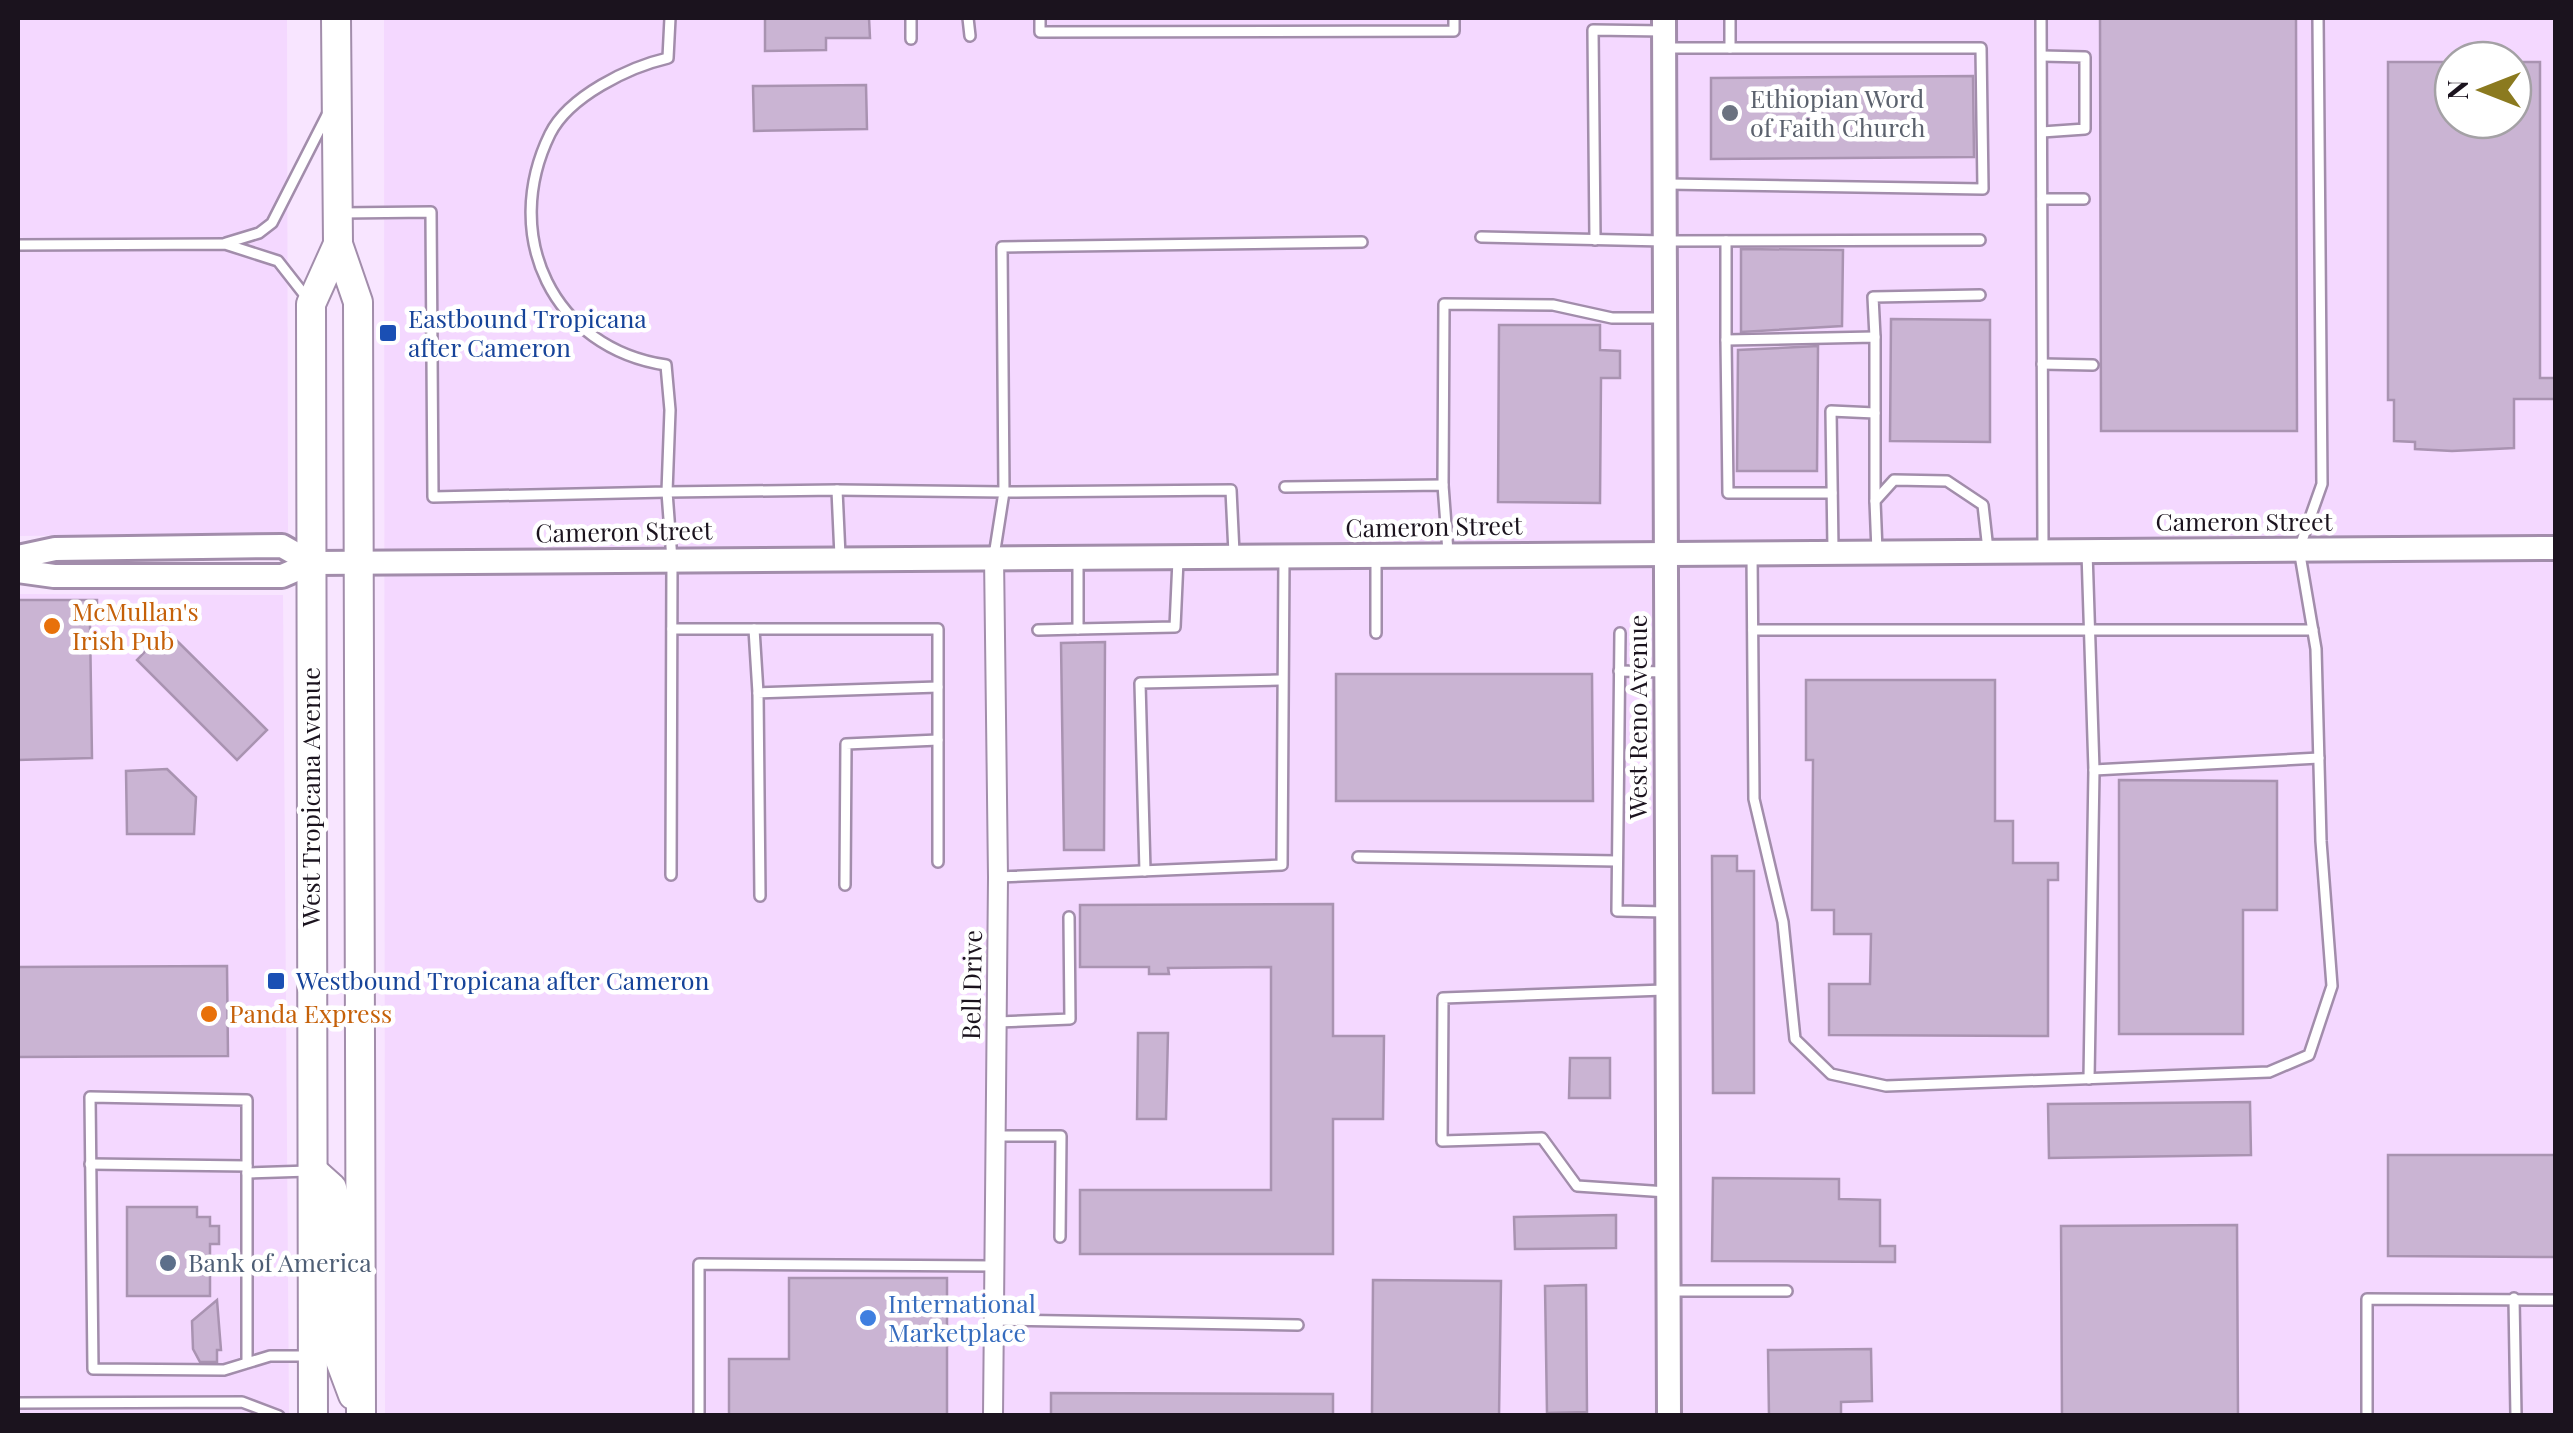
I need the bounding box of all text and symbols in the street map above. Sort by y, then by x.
north arrow [2433,40,2533,140]
text: N [2438,80,2475,100]
place label: Ethiopian Word of Faith Church [1750,81,1926,143]
marker: Ethiopian Word of Faith Church [1719,102,1741,124]
place label: Eastbound Tropicana after Cameron [408,301,647,363]
marker: Eastbound Tropicana after Cameron [377,322,399,344]
street label: Cameron Street [2155,504,2334,537]
street label: Cameron Street [1345,507,1524,544]
street label: Cameron Street [535,512,714,549]
place label: McMullan's Irish Pub [72,594,199,656]
marker: McMullan's Irish Pub [41,615,63,637]
street label: West Reno Avenue [1620,615,1653,820]
street label: West Tropicana Avenue [293,667,326,928]
street label: Bell Drive [953,930,988,1040]
place label: Westbound Tropicana after Cameron [295,963,709,996]
marker: Westbound Tropicana after Cameron [265,970,287,992]
place label: Panda Express [229,996,392,1029]
marker: Panda Express [198,1003,220,1025]
place label: Bank of America [188,1245,372,1278]
marker: Bank of America [157,1252,179,1274]
place label: International Marketplace [888,1286,1036,1348]
marker: International Marketplace [857,1307,879,1329]

